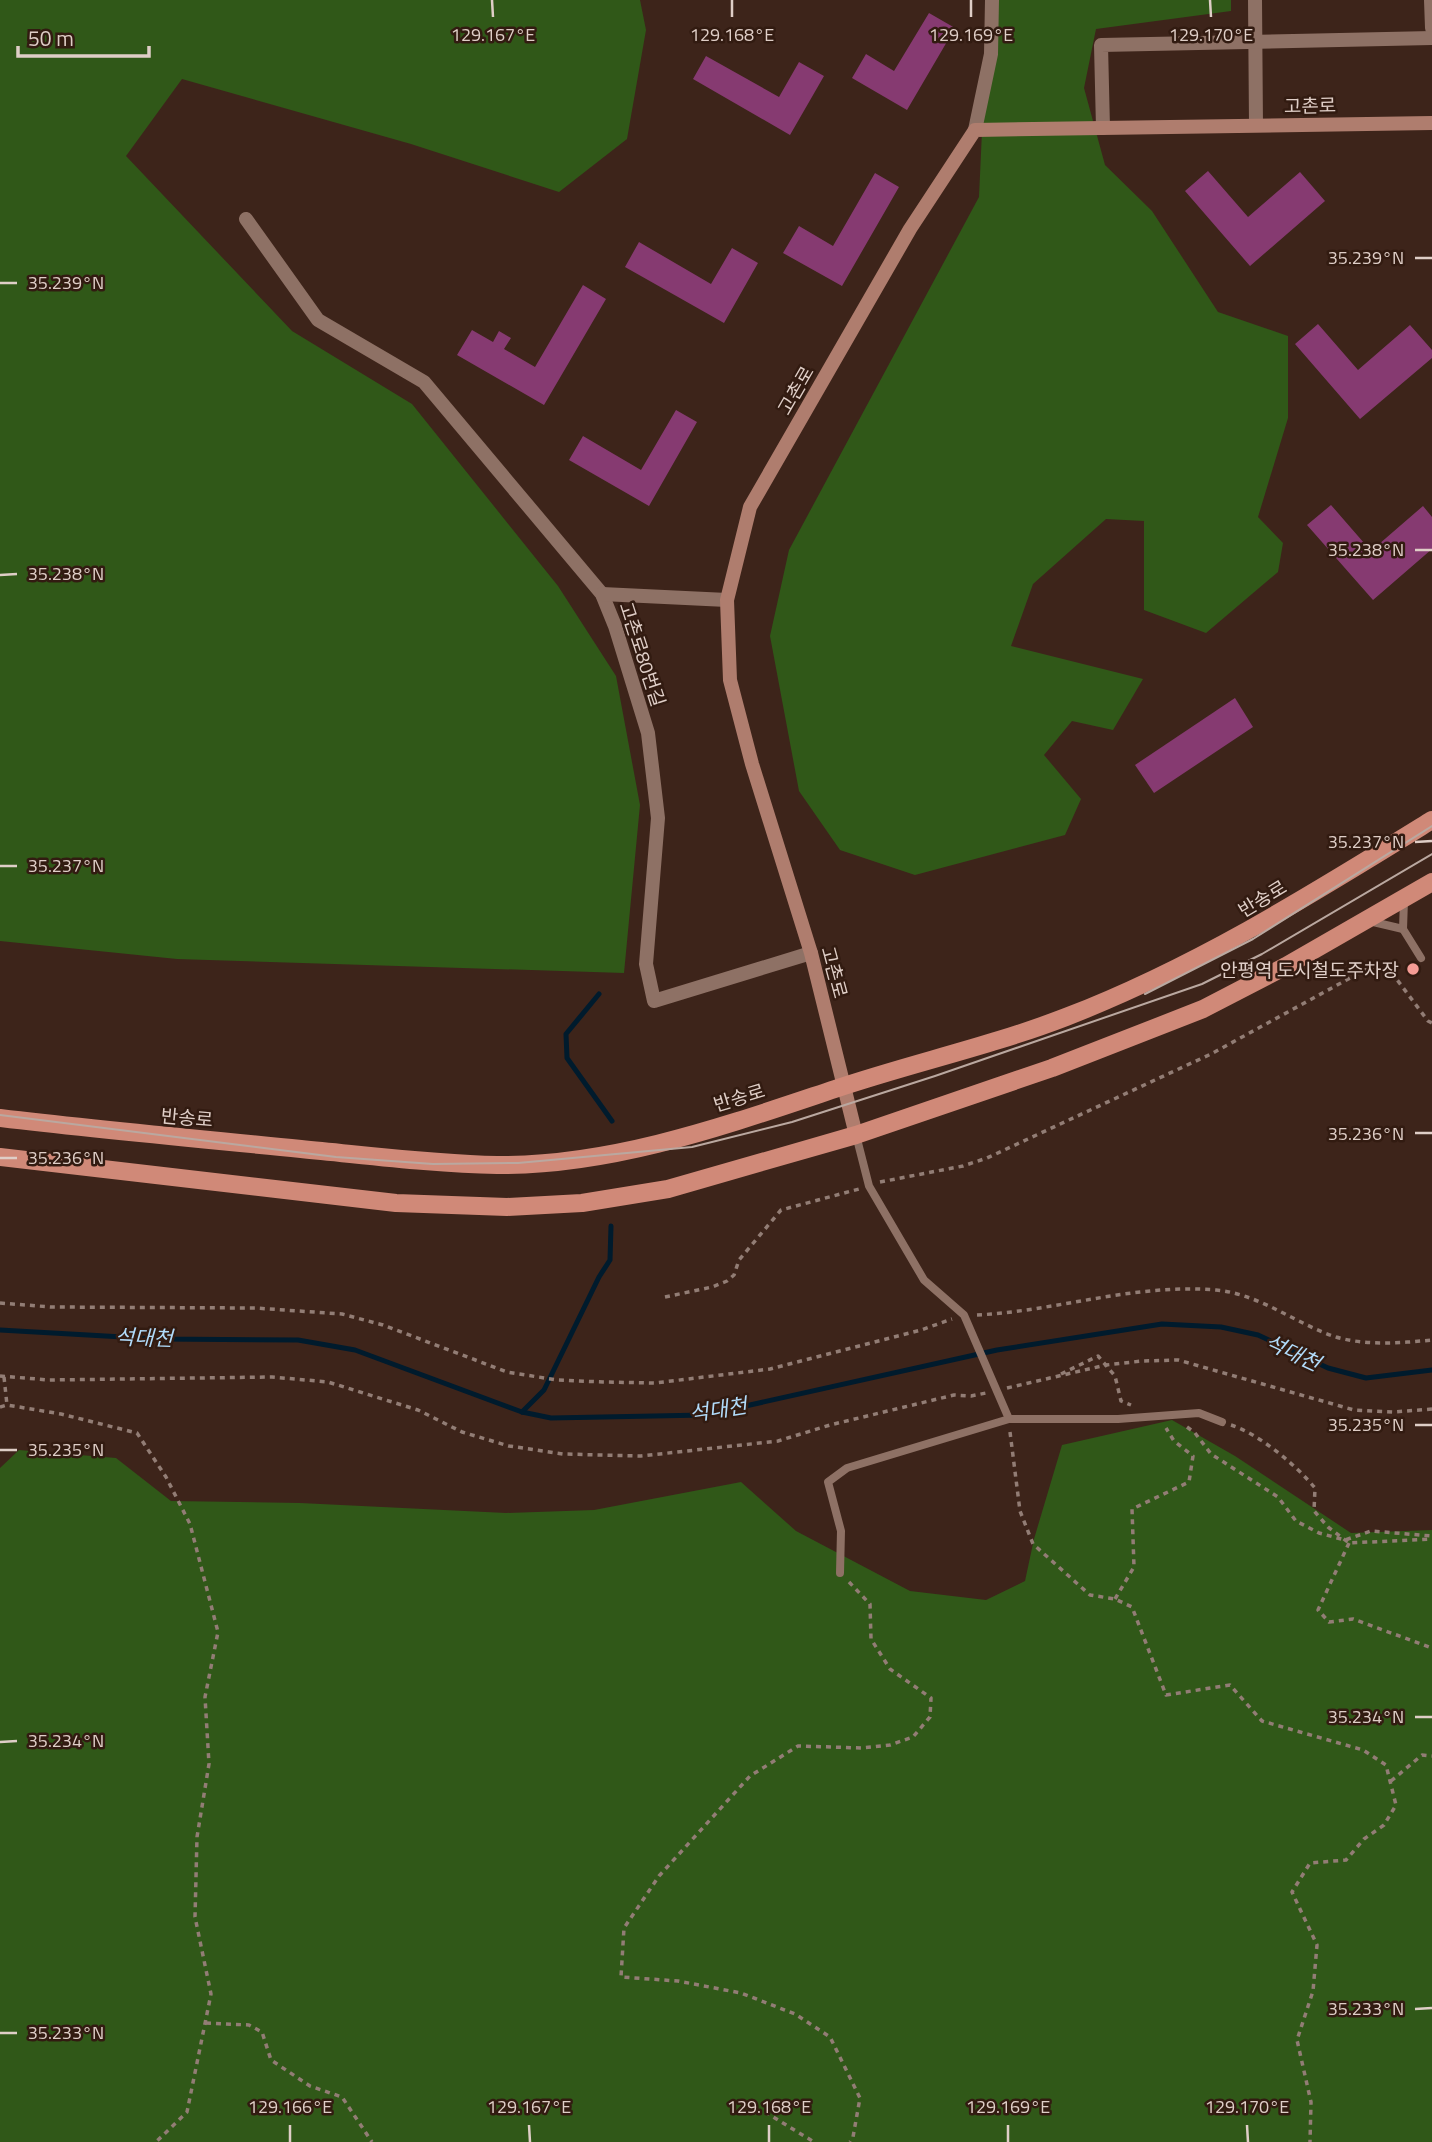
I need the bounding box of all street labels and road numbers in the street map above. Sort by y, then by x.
street label: 고촌로 [1284,90,1336,120]
street label: 고촌로 [769,360,821,420]
street label: 고촌로80번길 [612,598,674,710]
street label: 반송로 [1232,872,1292,924]
street label: 고촌로 [814,943,856,1001]
street label: 반송로 [710,1075,768,1119]
street label: 반송로 [160,1100,214,1134]

